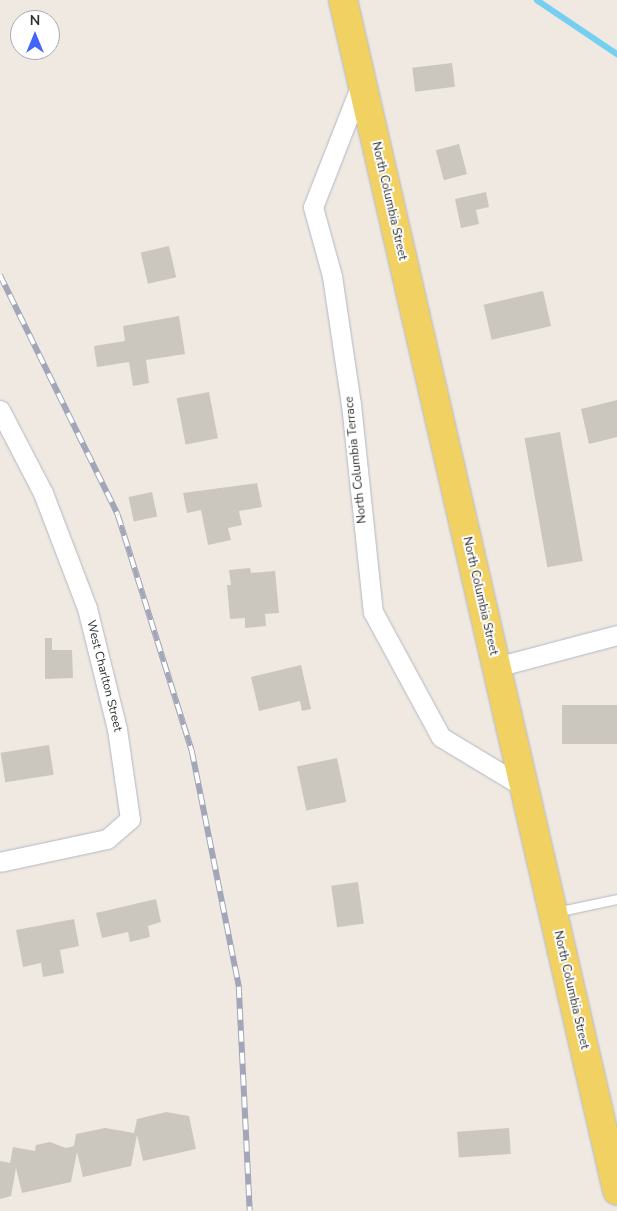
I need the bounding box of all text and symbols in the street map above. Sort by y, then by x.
north arrow [10,10,60,60]
text: N [30,11,40,30]
street label: North Columbia Street [368,140,410,262]
street label: North Columbia Terrace [342,396,370,524]
street label: North Columbia Street [459,535,501,657]
street label: West Charlton Street [83,619,125,733]
street label: North Columbia Street [550,929,592,1051]

